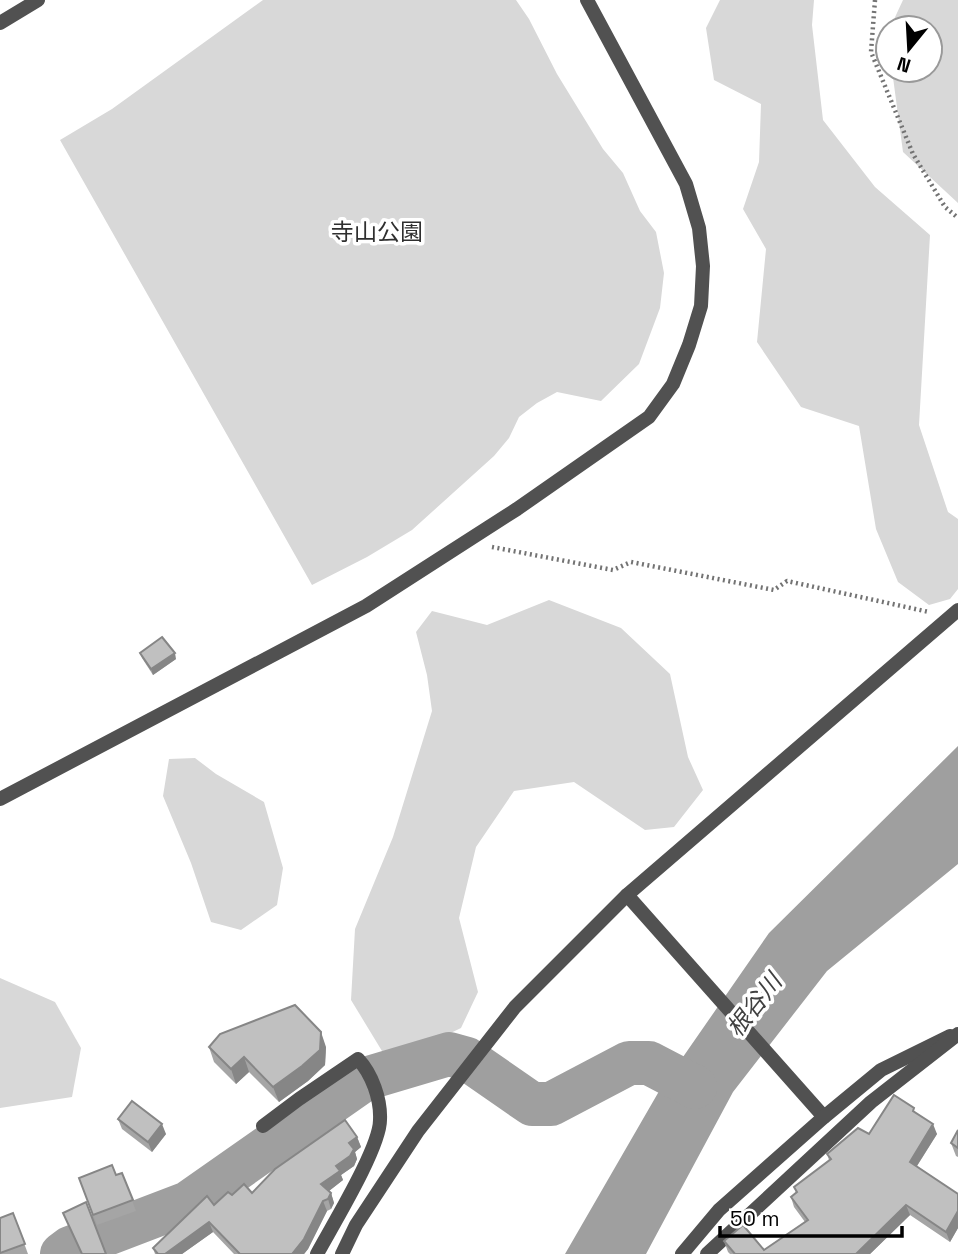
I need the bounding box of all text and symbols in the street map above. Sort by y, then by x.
north arrow [874,14,944,84]
text: N [894,51,914,79]
park label: 寺山公園 [331,217,423,247]
water label: 根谷川 [720,965,790,1043]
scale bar [720,1194,902,1238]
text: 50 m [730,1205,780,1232]

